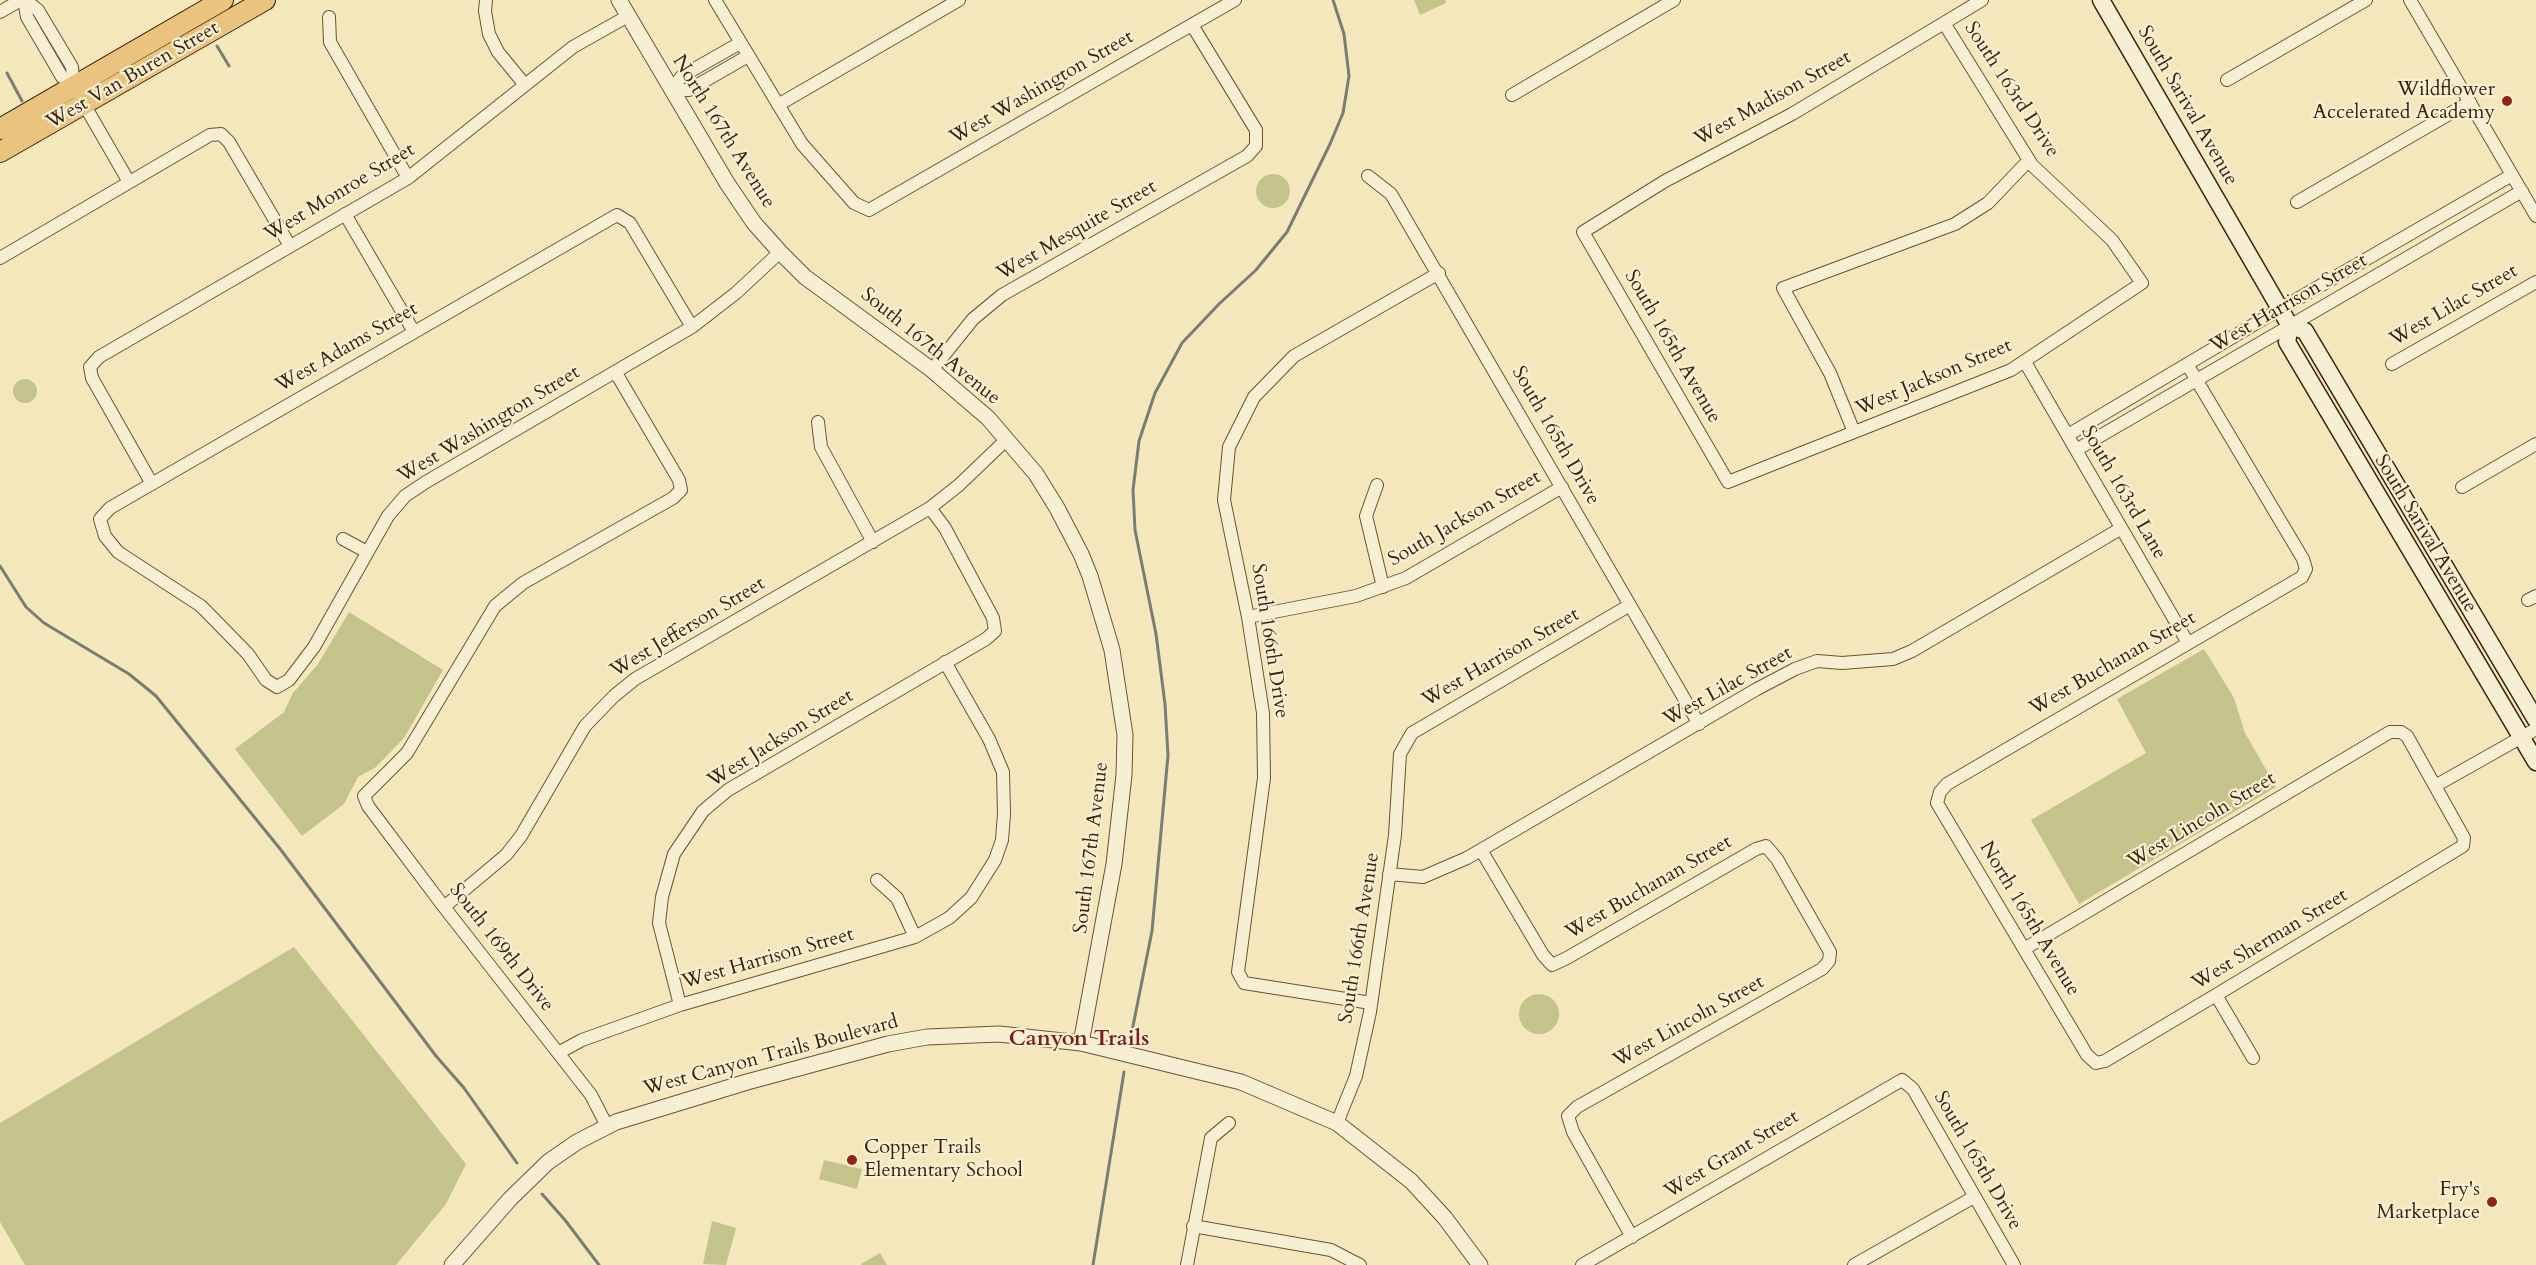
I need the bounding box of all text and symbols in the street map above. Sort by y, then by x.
street label: West Van Buren Street [42,17,224,135]
street label: South 163rd Drive [1958,18,2064,162]
street label: South Sarival Avenue [2132,22,2242,190]
street label: West Washington Street [946,26,1138,150]
street label: West Madison Street [1690,46,1856,152]
street label: North 167th Avenue [666,51,780,213]
place label: Wildflower Accelerated Academy [2313,78,2495,125]
marker: Wildflower Accelerated Academy [2500,94,2514,108]
street label: West Monroe Street [260,139,420,247]
street label: West Mesquite Street [993,176,1161,286]
street label: West Harrison Street [2206,249,2372,359]
street label: West Lilac Street [2386,260,2522,352]
street label: South 165th Avenue [1618,266,1726,428]
street label: South 167th Avenue [855,283,1005,411]
street label: West Adams Street [272,298,422,398]
street label: West Jackson Street [1852,334,2016,422]
street label: West Washington Street [394,361,584,489]
street label: South 165th Drive [1506,362,1604,510]
street label: South 163rd Lane [2075,422,2171,564]
street label: South Sarival Avenue [2368,451,2482,617]
street label: South Jackson Street [1384,466,1546,572]
street label: South 166th Drive [1245,562,1293,720]
street label: West Jefferson Street [606,572,770,684]
street label: West Harrison Street [1418,603,1584,713]
street label: West Buchanan Street [2026,607,2200,721]
street label: West Lilac Street [1659,642,1797,732]
street label: West Jackson Street [704,685,858,793]
street label: South 167th Avenue [1070,761,1114,935]
street label: West Lincoln Street [2124,767,2280,875]
street label: West Buchanan Street [1562,831,1736,945]
street label: North 165th Avenue [1973,837,2085,1001]
street label: South 166th Avenue [1335,851,1385,1025]
street label: South 169th Drive [443,879,559,1017]
street label: West Sherman Street [2188,884,2352,996]
street label: West Harrison Street [679,923,857,995]
street label: West Lincoln Street [1609,971,1769,1073]
street label: West Canyon Trails Boulevard [641,1010,901,1102]
district label: Canyon Trails [1009,1027,1149,1053]
street label: South 165th Drive [1928,1087,2026,1235]
street label: West Grant Street [1660,1105,1804,1205]
place label: Copper Trails Elementary School [864,1136,1023,1183]
marker: Copper Trails Elementary School [845,1153,859,1167]
place label: Fry's Marketplace [2377,1178,2480,1225]
marker: Fry's Marketplace [2485,1195,2499,1209]

